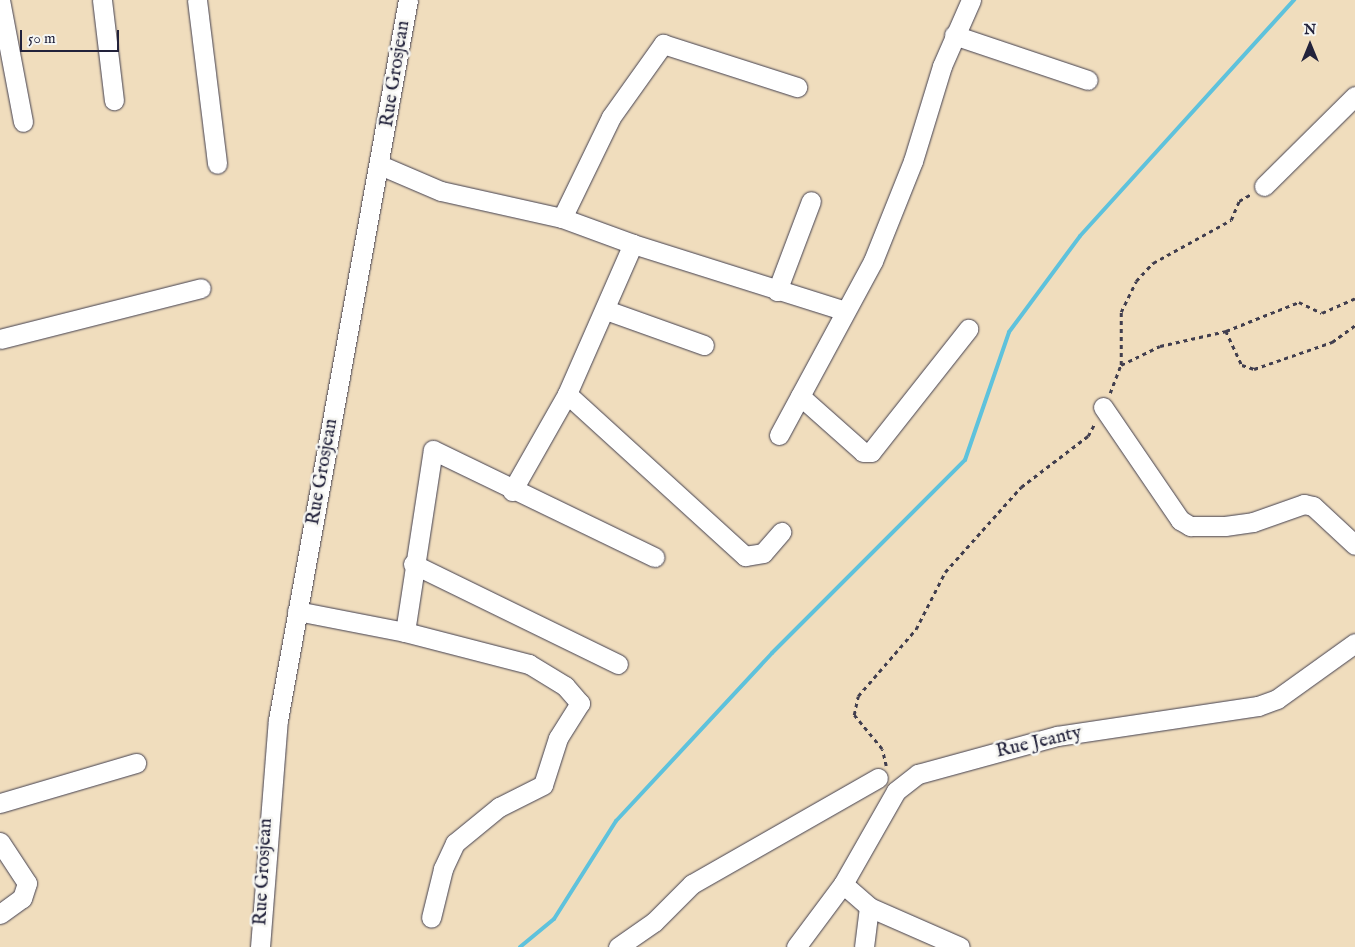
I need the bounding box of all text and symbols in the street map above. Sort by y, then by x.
street label: Rue Grosjean [376,19,416,129]
scale bar [22,20,121,52]
north arrow [1285,20,1335,70]
text: N [1304,21,1316,39]
text: 50 m [28,29,56,48]
street label: Rue Grosjean [302,417,344,527]
street label: Rue Jeanty [994,722,1084,764]
street label: Rue Grosjean [250,818,278,926]

